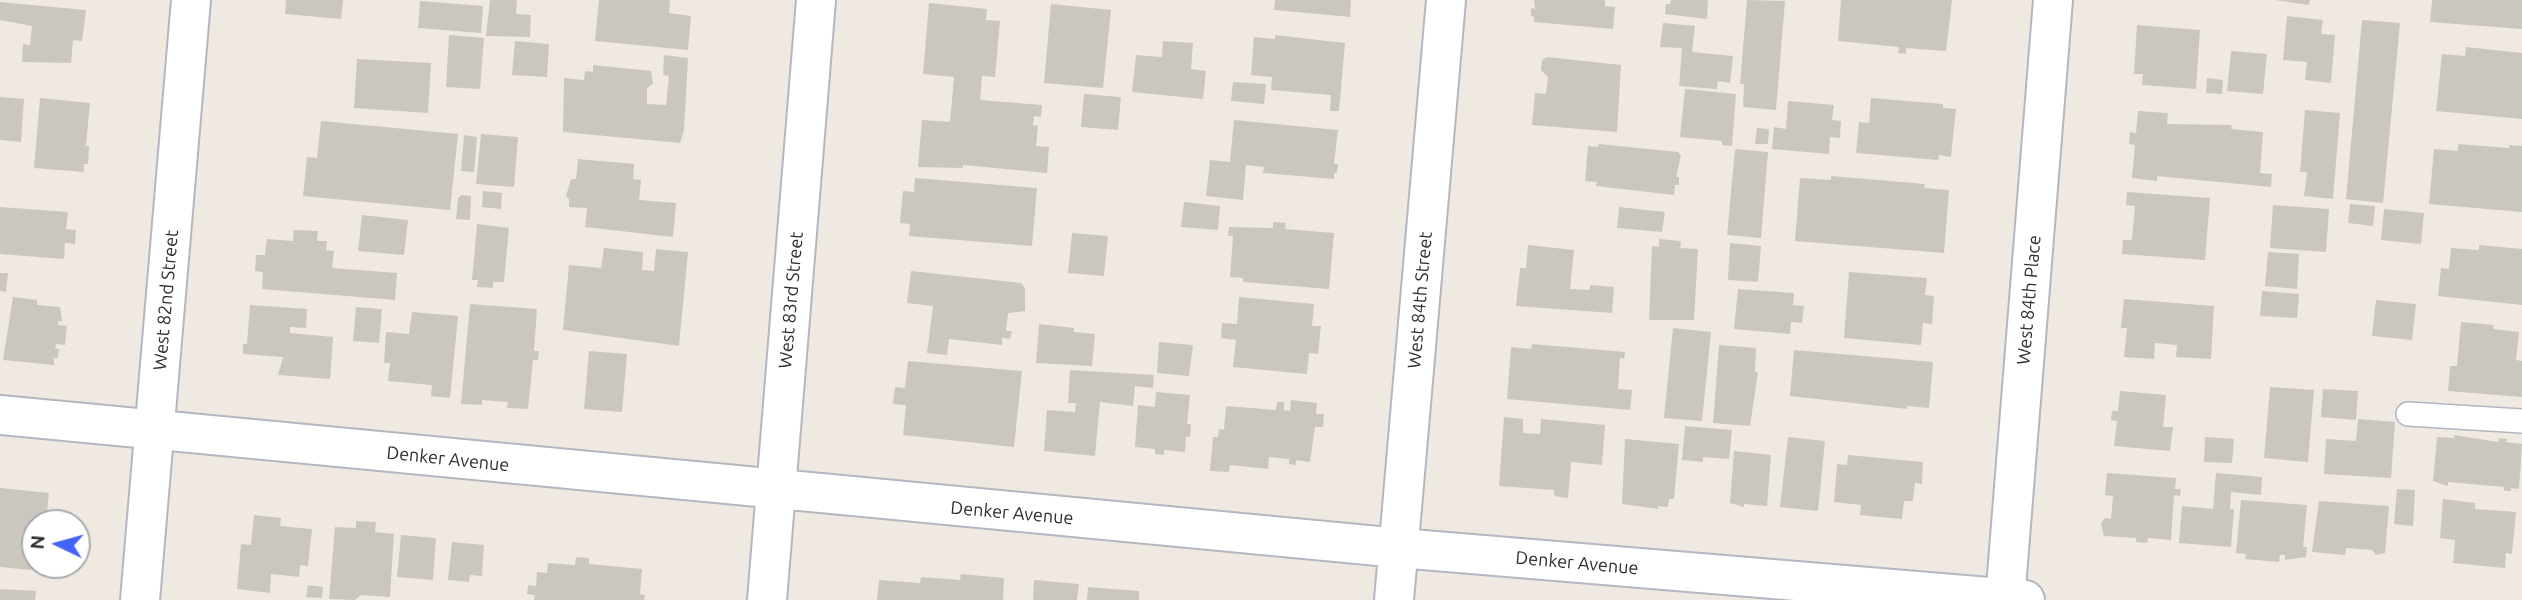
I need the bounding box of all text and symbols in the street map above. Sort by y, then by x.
street label: West 82nd Street [149,229,183,371]
street label: West 83rd Street [774,231,808,369]
street label: West 84th Street [1403,231,1437,369]
street label: West 84th Place [2013,234,2045,366]
street label: Denker Avenue [386,442,510,476]
street label: Denker Avenue [950,497,1074,529]
north arrow [21,509,91,579]
text: N [25,534,49,550]
street label: Denker Avenue [1515,547,1639,579]

